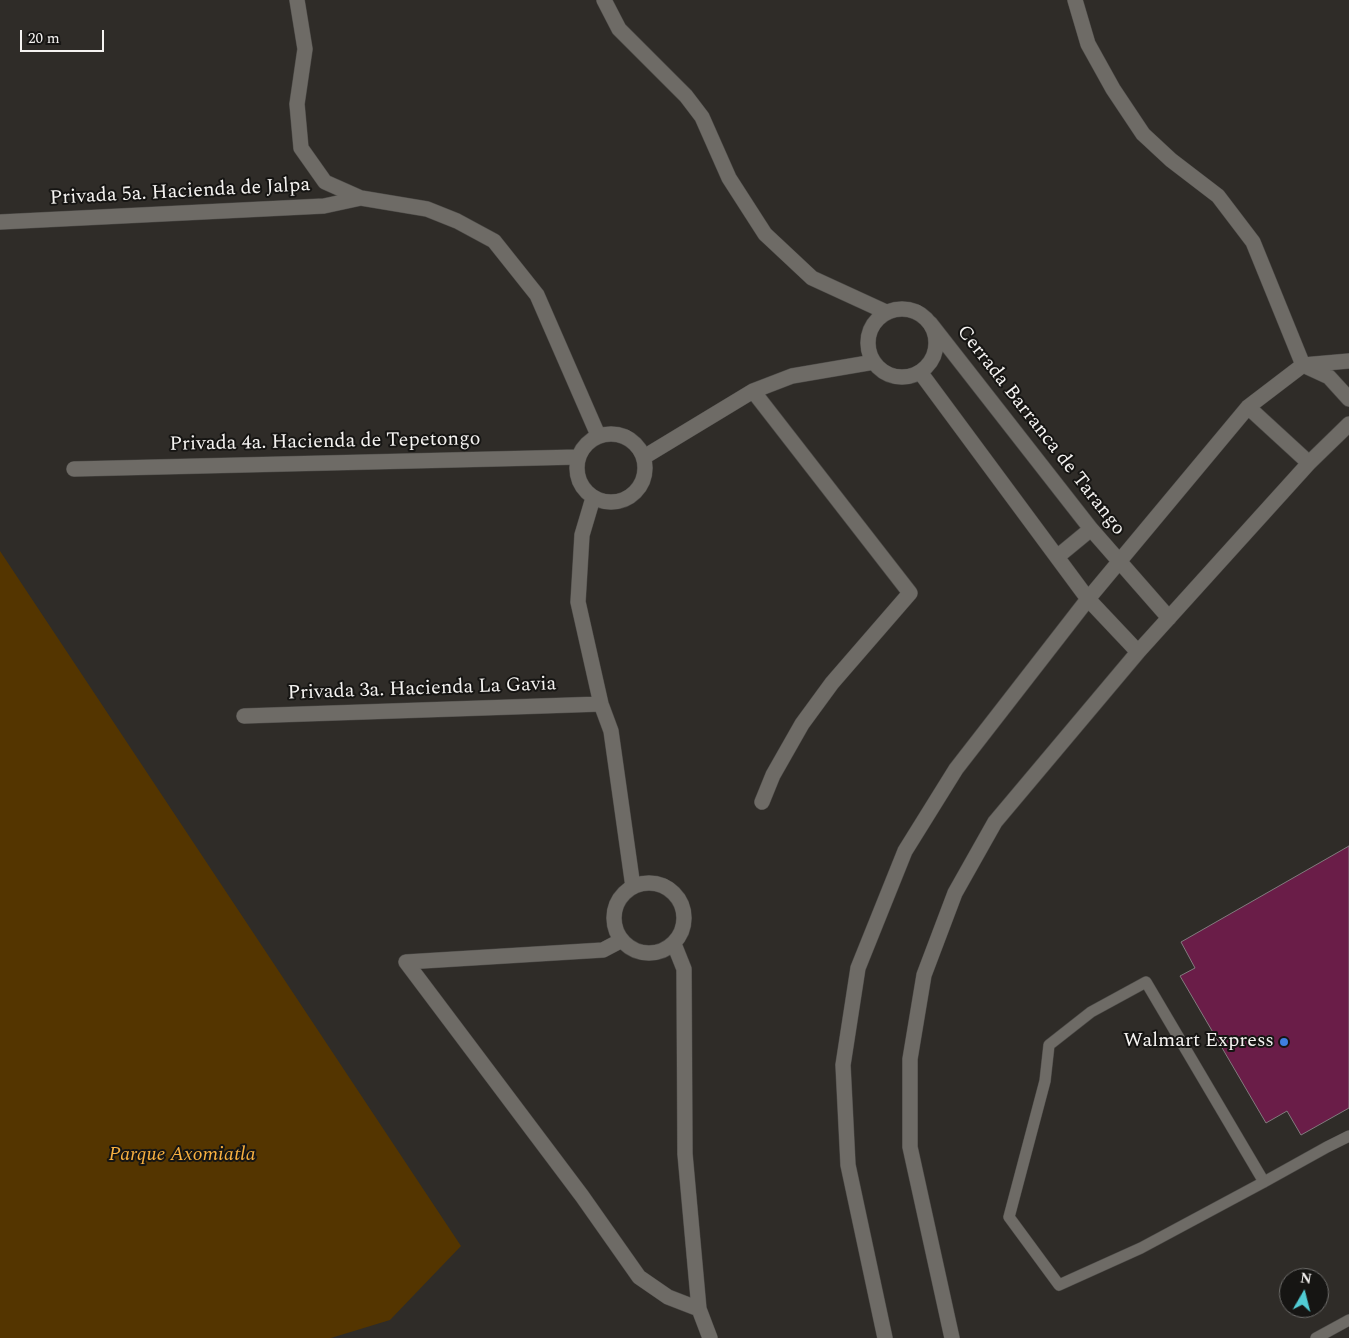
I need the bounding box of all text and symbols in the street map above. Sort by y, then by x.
scale bar [22,20,106,52]
text: 20 m [28,27,60,50]
street label: Privada 5a. Hacienda de Jalpa [49,174,311,212]
street label: Cerrada Barranca de Tarango [950,321,1130,541]
street label: Privada 4a. Hacienda de Tepetongo [169,428,481,458]
street label: Privada 3a. Hacienda La Gavia [287,673,557,707]
place label: Walmart Express [1123,1030,1274,1054]
marker: Walmart Express [1278,1036,1290,1048]
park label: Parque Axomiatla [108,1144,256,1168]
text: N [1299,1267,1313,1290]
north arrow [1279,1268,1329,1318]

